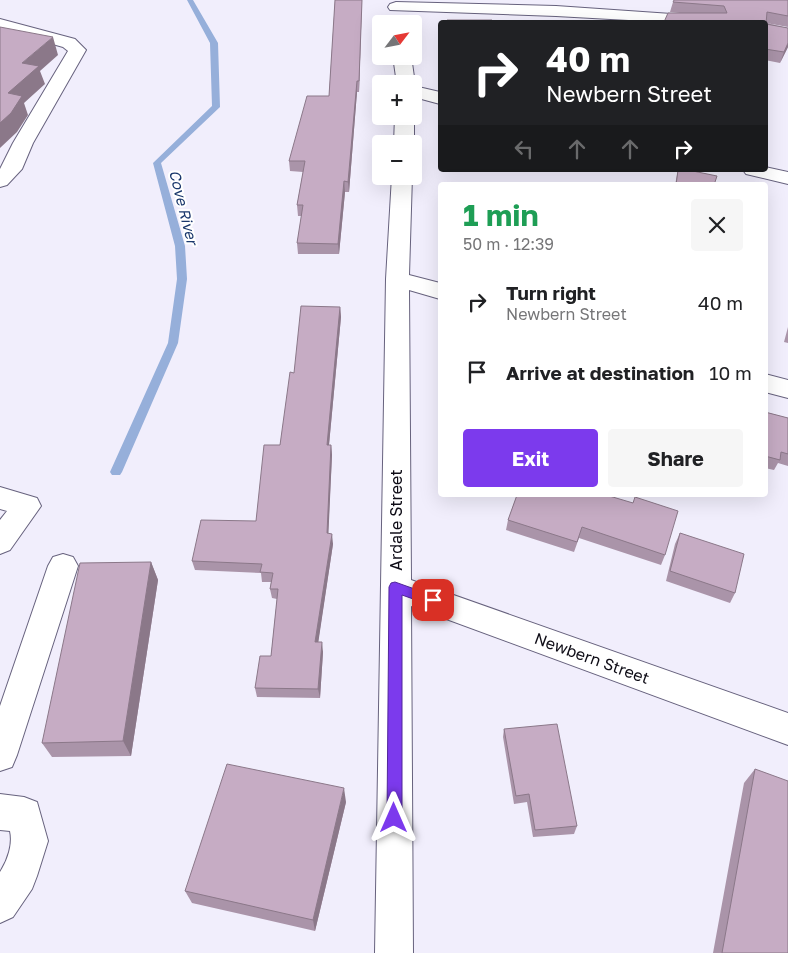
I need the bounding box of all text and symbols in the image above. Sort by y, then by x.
north arrow [372,15,422,65]
map controls [372,15,422,185]
text: 40 m [546,38,630,80]
icon: right [463,40,528,105]
button: + [372,75,422,125]
text: Newbern Street [546,80,712,107]
button: − [372,135,422,185]
icon: left [510,135,538,163]
icon: ahead [563,135,591,163]
icon: ahead [616,135,644,163]
icon: right [669,135,697,163]
water label: Cove River [166,168,202,248]
text: 1 min [463,197,539,233]
button: close [691,199,743,251]
text: 50 m · 12:39 [463,234,554,254]
text: Turn right [506,281,596,304]
icon: right [463,288,491,316]
text: 40 m [698,291,743,314]
text: Newbern Street [506,304,627,324]
icon: arrive [463,358,491,386]
text: Arrive at destination [506,361,694,384]
text: 10 m [709,361,752,384]
button: Exit [463,429,598,487]
button: Share [608,429,743,487]
street label: Ardale Street [386,469,406,571]
pin [412,579,454,621]
icon: arrive [419,586,447,614]
street label: Newbern Street [532,628,652,688]
position arrow [367,791,419,843]

